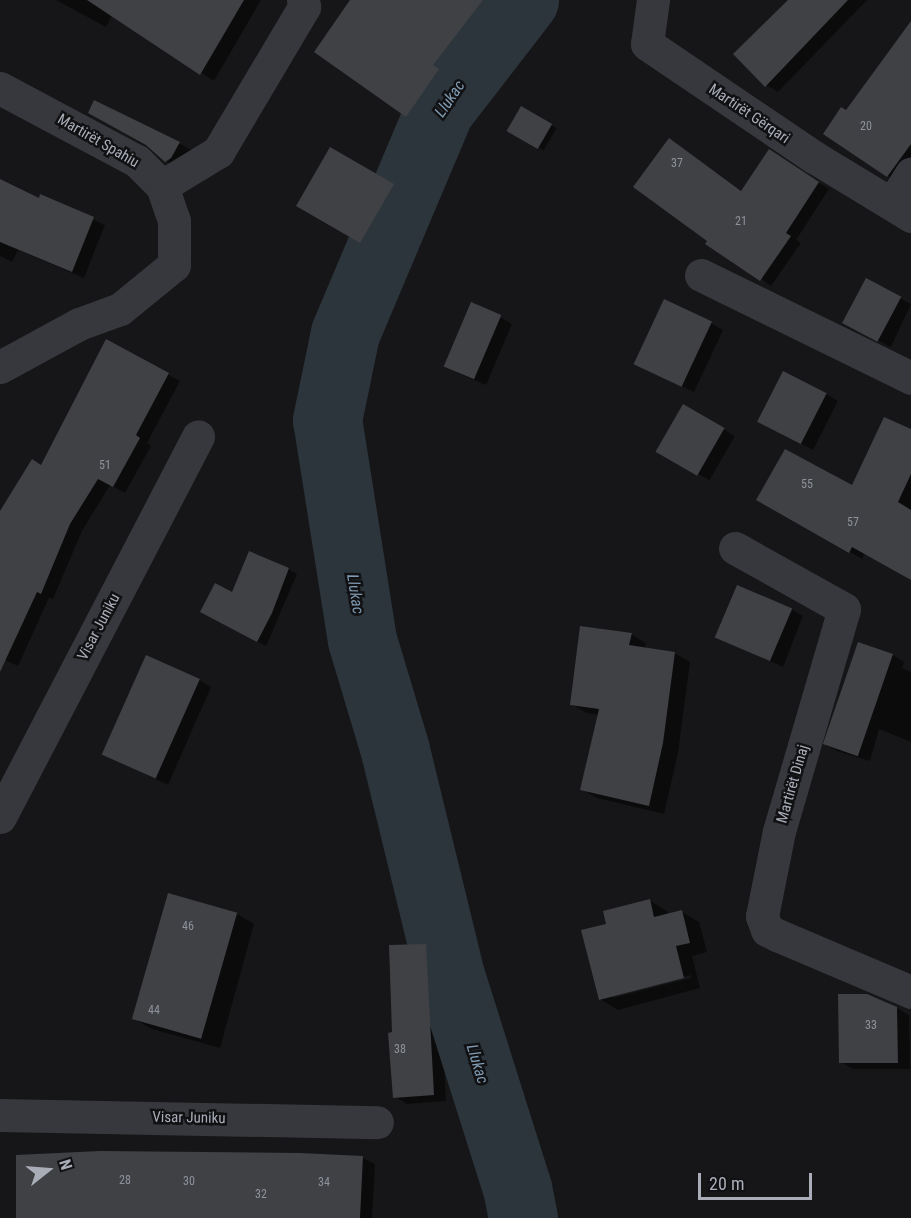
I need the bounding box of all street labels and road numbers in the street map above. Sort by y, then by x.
street label: Martirët Gërqari [705,80,793,148]
street label: Martirët Spahiu [54,110,142,172]
street label: Visar Juniku [74,590,124,664]
street label: Martirët Dinaj [773,743,813,825]
street label: Visar Juniku [152,1108,226,1128]

